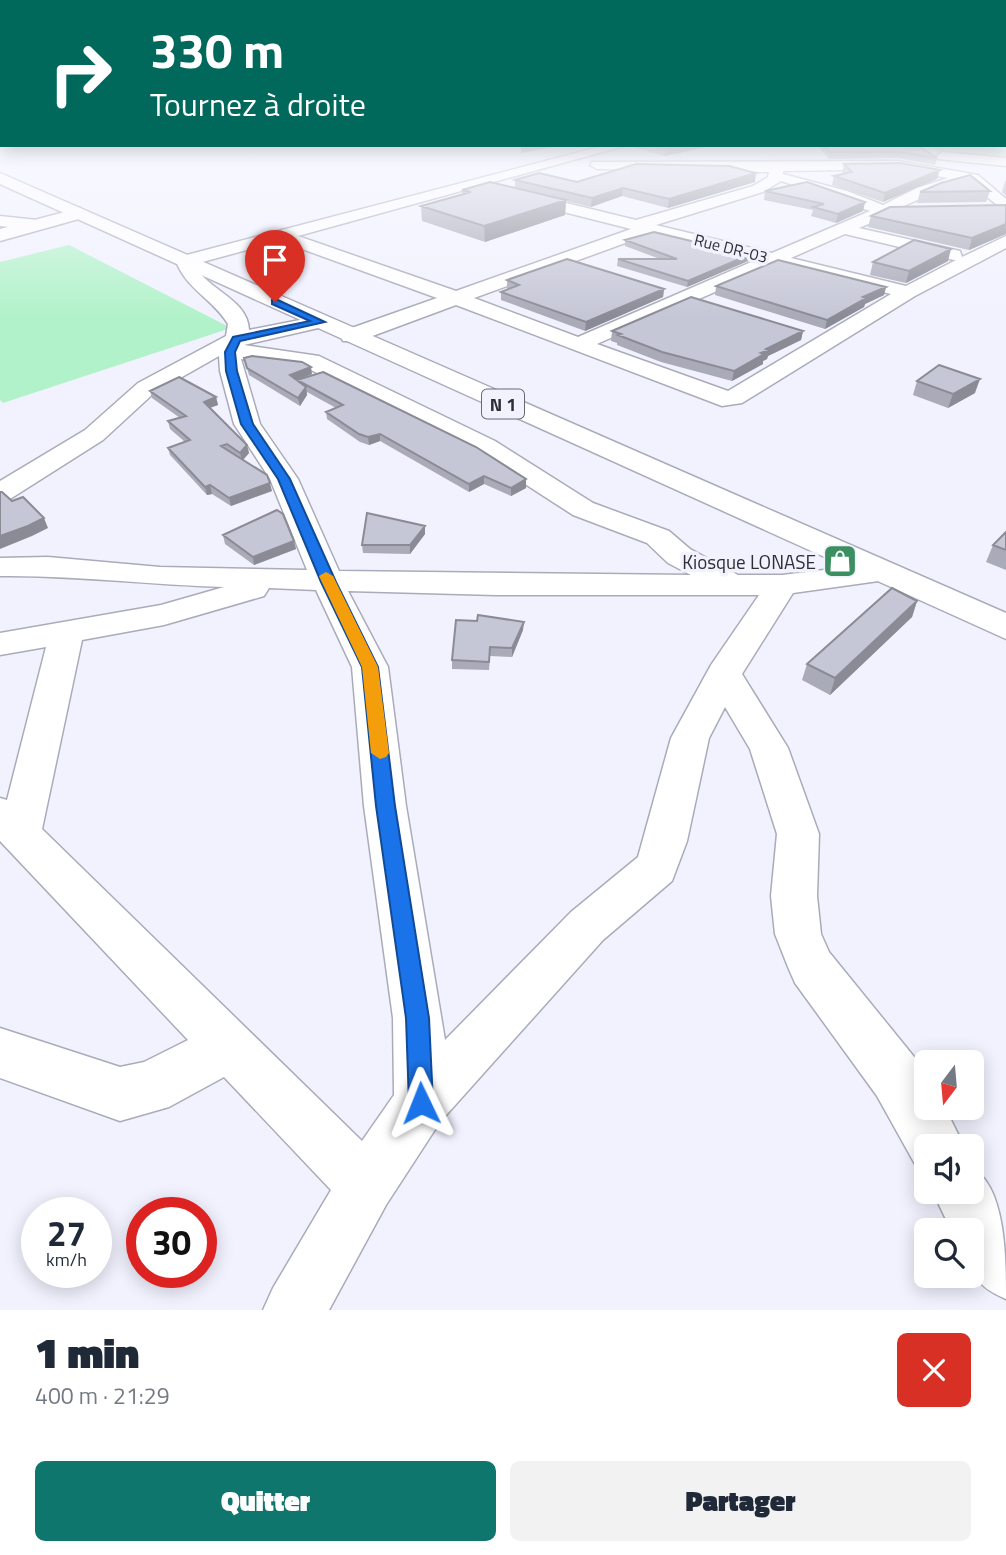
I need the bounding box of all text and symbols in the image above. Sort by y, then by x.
text: 330 m [150,12,284,87]
icon: right [35,28,126,119]
text: Tournez à droite [150,80,366,128]
street label: Rue DR-03 [692,227,770,269]
pin [245,230,305,302]
icon: arrive [256,241,294,279]
road number: N 1 [482,390,524,418]
shop icon: Kiosque LONASE [821,542,859,580]
place label: Kiosque LONASE [682,547,816,576]
north arrow [914,1050,984,1120]
map controls [914,1050,984,1288]
position arrow [384,1066,458,1140]
button: sound [914,1134,984,1204]
speed limit sign: 30 [126,1197,217,1288]
text: 27 [47,1206,86,1260]
button: search [914,1218,984,1288]
text: km/h [46,1246,87,1273]
text: 1 min [35,1320,139,1384]
button: close [897,1333,971,1407]
text: 400 m · 21:29 [35,1378,170,1413]
button: Quitter [35,1461,496,1541]
button: Partager [510,1461,971,1541]

